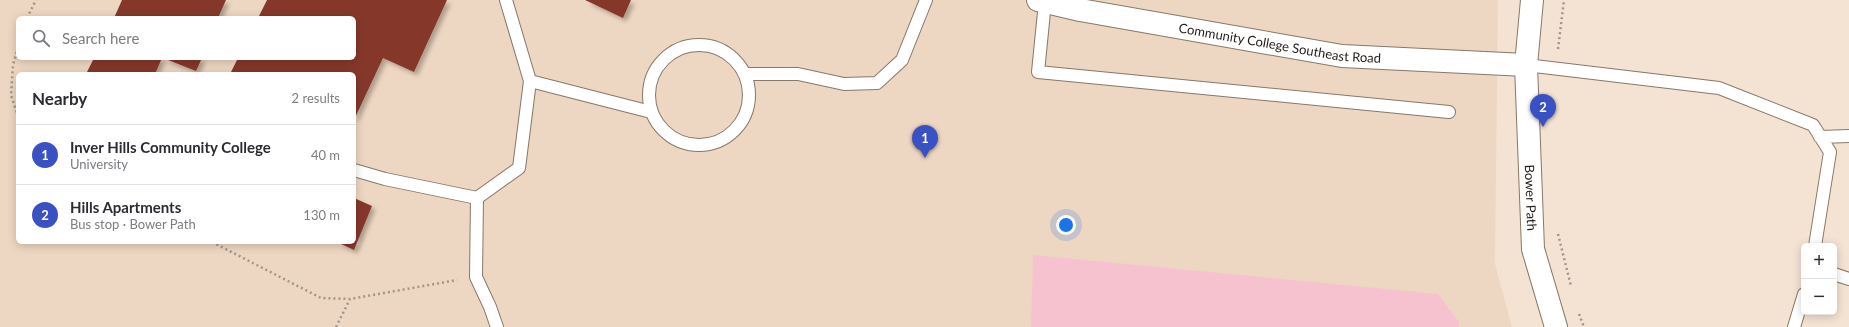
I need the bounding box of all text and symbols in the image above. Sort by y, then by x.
search box [16,16,356,60]
street label: Community College Southeast Road [1178,20,1381,66]
icon: search [30,27,52,49]
text: Search here [62,29,139,47]
text: Nearby [32,88,87,109]
text: 2 results [292,90,340,106]
pin: 2 [1530,94,1556,127]
pin: 1 [912,125,938,158]
text: Inver Hills Community College [70,138,271,156]
text: 1 [41,147,49,163]
text: 40 m [311,147,340,163]
text: University [70,156,128,172]
street label: Bower Path [1522,164,1540,231]
text: Hills Apartments [70,198,181,216]
text: 2 [41,207,49,223]
text: 130 m [303,207,340,223]
your location [1056,215,1076,235]
text: Bus stop · Bower Path [70,216,196,232]
map controls [1801,243,1837,315]
button: + [1801,243,1837,279]
button: − [1801,279,1837,315]

